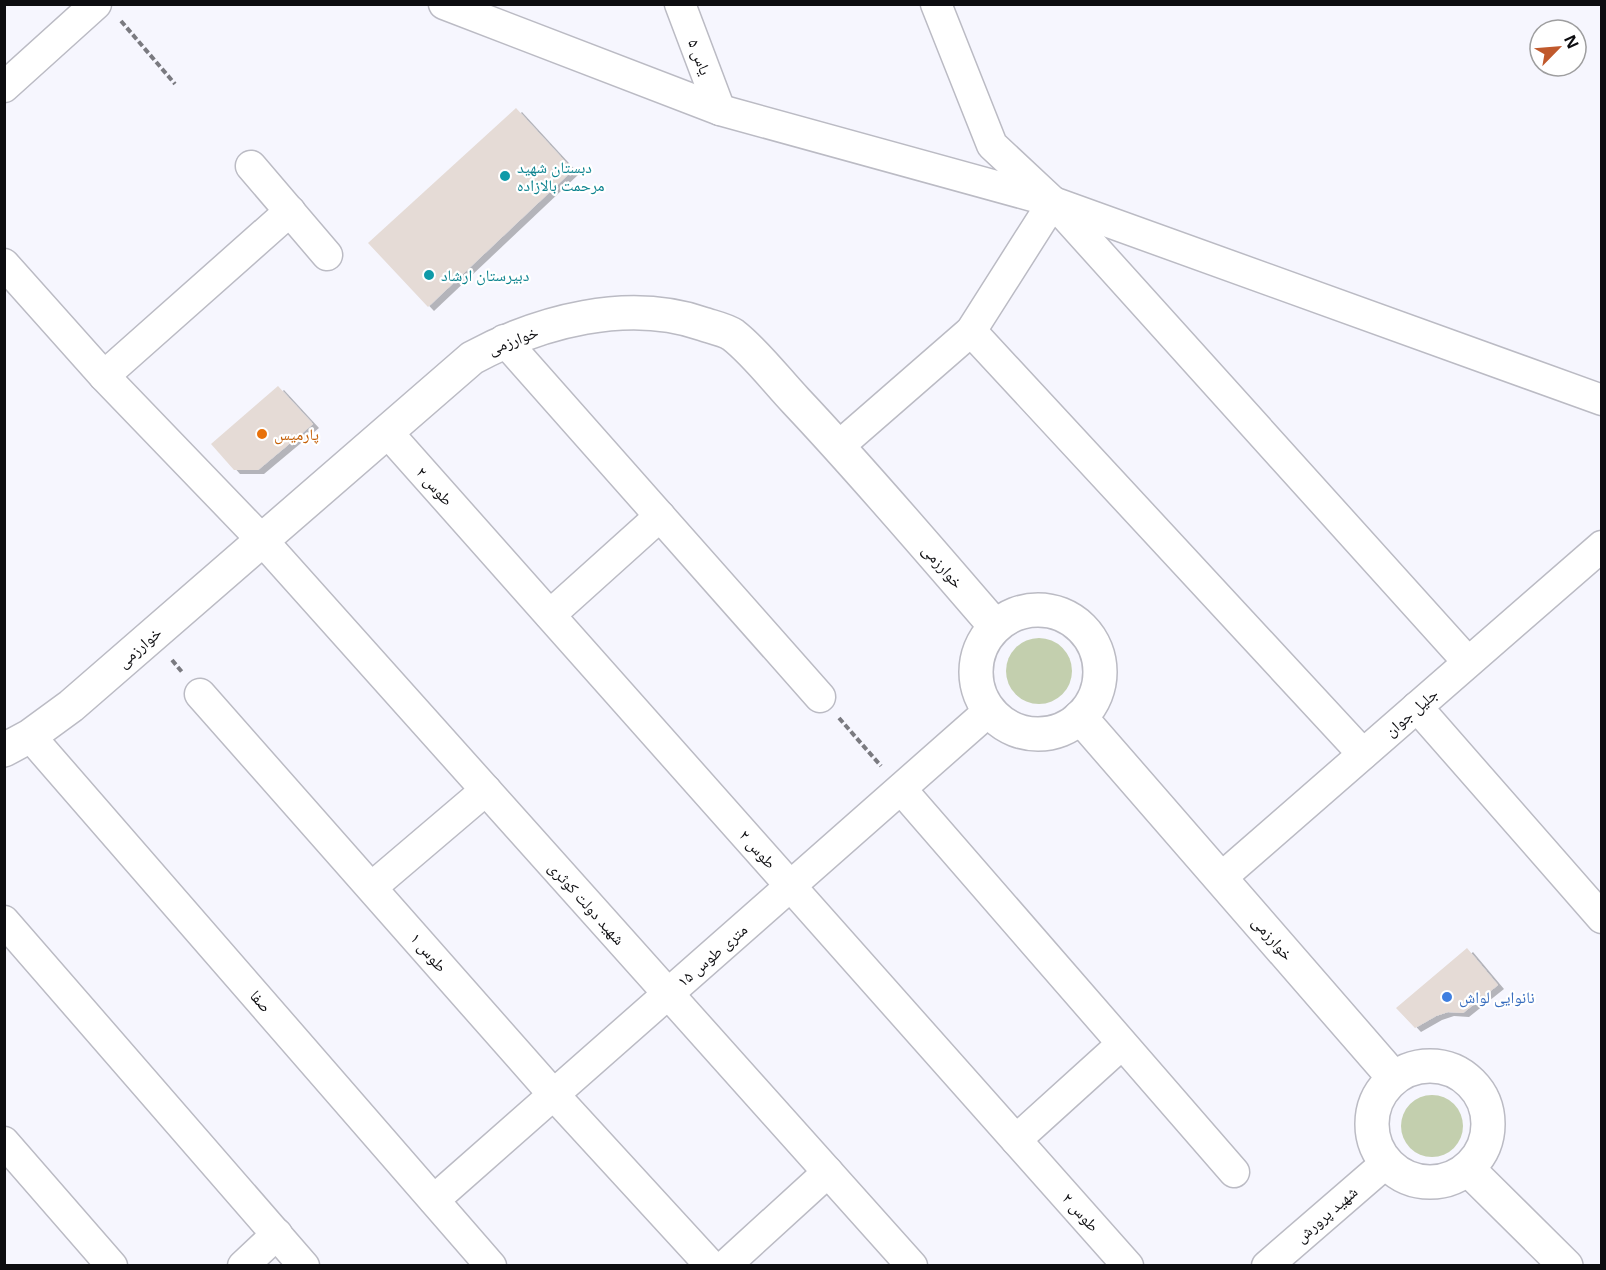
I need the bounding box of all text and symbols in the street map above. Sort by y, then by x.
north arrow [1528,18,1588,78]
text: N [1559,31,1584,52]
street label: یاس ۵ [683,36,717,78]
place label: دبستان شهید مرحمت بالازاده [517,156,605,196]
marker: دبستان شهید مرحمت بالازاده [498,169,512,183]
place label: دبیرستان ارشاد [441,264,529,286]
marker: دبیرستان ارشاد [422,268,436,282]
street label: خوارزمی [485,320,541,360]
place label: پارمیس [274,423,319,445]
marker: پارمیس [255,427,269,441]
street label: طوس ۲ [412,462,458,510]
street label: خوارزمی [918,539,968,593]
street label: خوارزمی [112,622,166,672]
street label: جلیل جوان [1380,683,1442,741]
street label: طوس ۲ [735,825,781,873]
street label: شهید دولت کوثری [544,857,630,949]
street label: خوارزمی [1248,911,1298,965]
street label: ۱۵ متری طوس [672,918,752,992]
street label: طوس ۱ [406,928,452,976]
street label: صفا [245,985,277,1017]
place label: نانوایی لواش [1459,986,1535,1008]
marker: نانوایی لواش [1440,990,1454,1004]
street label: شهید پرورش [1290,1181,1362,1247]
street label: طوس ۲ [1058,1188,1104,1236]

